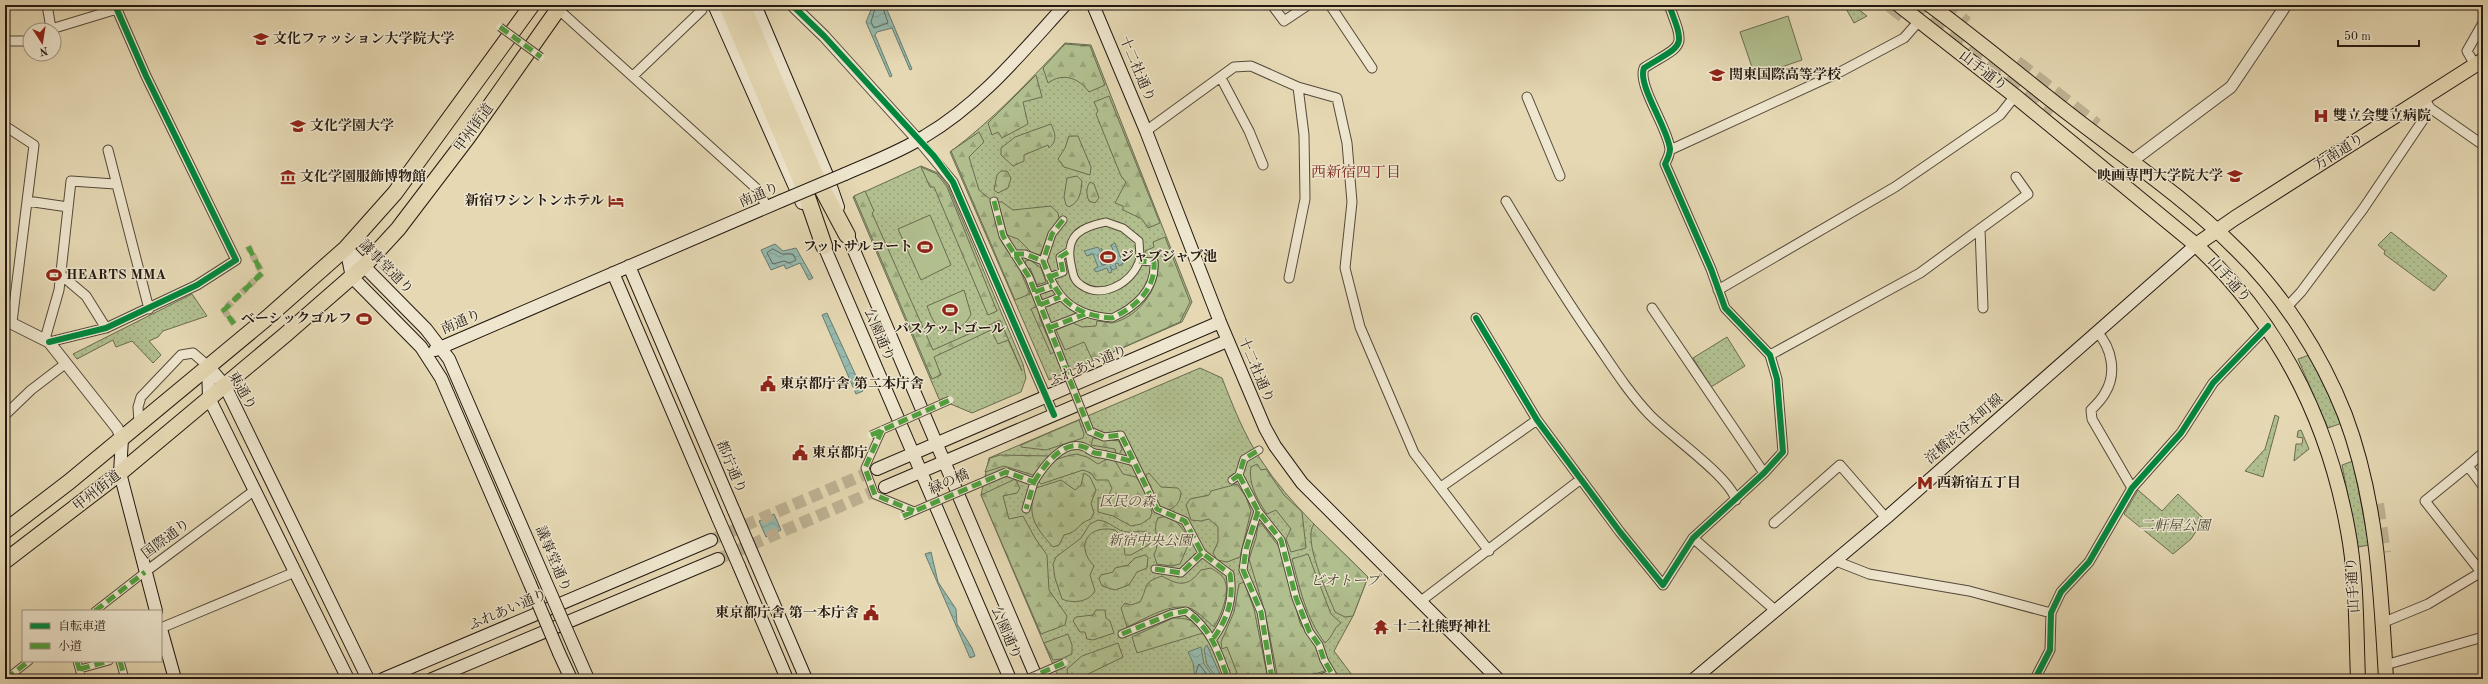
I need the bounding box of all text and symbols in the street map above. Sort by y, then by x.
north arrow [22,22,62,62]
scale bar [2338,22,2419,48]
school or university icon: 文化ファッション大学院大学 [252,30,270,48]
text: 50 m [2344,30,2371,43]
place label: 文化ファッション大学院大学 [273,31,454,46]
street label: 十二社通り [1117,34,1158,104]
text: N [38,44,49,57]
street label: 山手通り [1957,47,2010,94]
school or university icon: 関東国際高等学校 [1708,66,1726,84]
place label: 関東国際高等学校 [1729,67,1841,82]
street label: 甲州街道 [451,101,496,155]
hospital icon: 雙立会雙立病院 [2312,107,2330,125]
place label: 雙立会雙立病院 [2333,107,2431,123]
school or university icon: 文化学園大学 [289,117,307,135]
place label: 文化学園大学 [310,118,394,133]
street label: 方南通り [2311,130,2366,173]
district label: 西新宿四丁目 [1311,164,1401,181]
school or university icon: 映画専門大学院大学 [2226,167,2244,185]
museum icon: 文化学園服飾博物館 [279,168,297,186]
place label: 文化学園服飾博物館 [300,168,426,184]
place label: 映画専門大学院大学 [2097,168,2223,183]
street label: 南通り [737,179,781,210]
hotel icon: 新宿ワシントンホテル [607,192,625,210]
place label: 新宿ワシントンホテル [465,193,604,208]
street label: 議事堂通り [356,237,416,297]
sports icon: フットサルコート [916,238,934,256]
place label: フットサルコート [803,239,913,254]
sports icon: ジャブジャブ池 [1099,248,1117,266]
place label: ジャブジャブ池 [1120,248,1217,264]
street label: 山手通り [2205,254,2254,305]
sports icon: HEARTS MMA [45,266,63,284]
place label: HEARTS MMA [66,268,167,282]
sports icon: バスケットゴール [941,301,959,319]
street label: 南通り [439,306,483,337]
street label: 公園通り [862,306,897,364]
sports icon: ベーシックゴルフ [355,310,373,328]
place label: ベーシックゴルフ [241,311,352,326]
place label: バスケットゴール [895,321,1005,336]
street label: 十二社通り [1236,335,1277,405]
street label: ふれあい通り [1046,342,1129,389]
street label: 東通り [225,369,259,413]
public building icon: 東京都庁舎 第二本庁舎 [759,375,777,393]
place label: 東京都庁舎 第二本庁舎 [780,376,924,391]
street label: 淀橋渋谷本町線 [1922,391,2006,466]
street label: 都庁通り [714,438,749,496]
public building icon: 東京都庁 [791,444,809,462]
place label: 東京都庁 [812,445,868,460]
street label: 緑の橋 [927,466,971,497]
street label: 甲州街道 [70,467,123,514]
metro station icon: 西新宿五丁目 [1916,474,1934,492]
place label: 西新宿五丁目 [1937,475,2021,490]
park label: 区民の森 [1099,494,1157,509]
street label: 国際通り [139,516,193,561]
park label: 二軒屋公園 [2140,518,2212,533]
street label: 議事堂通り [533,524,574,594]
park label: 新宿中央公園 [1108,533,1194,548]
street label: 山手通り [2343,557,2362,613]
park label: ビオトープ [1310,573,1383,588]
street label: ふれあい通り [466,586,549,633]
public building icon: 東京都庁舎 第一本庁舎 [862,604,880,622]
street label: 公園通り [989,604,1024,662]
place label: 東京都庁舎 第一本庁舎 [715,605,859,620]
legend [22,610,162,662]
temple icon: 十二社熊野神社 [1372,618,1390,636]
text: 自転車道 [58,619,106,633]
place label: 十二社熊野神社 [1393,619,1491,634]
text: 小道 [58,639,82,653]

